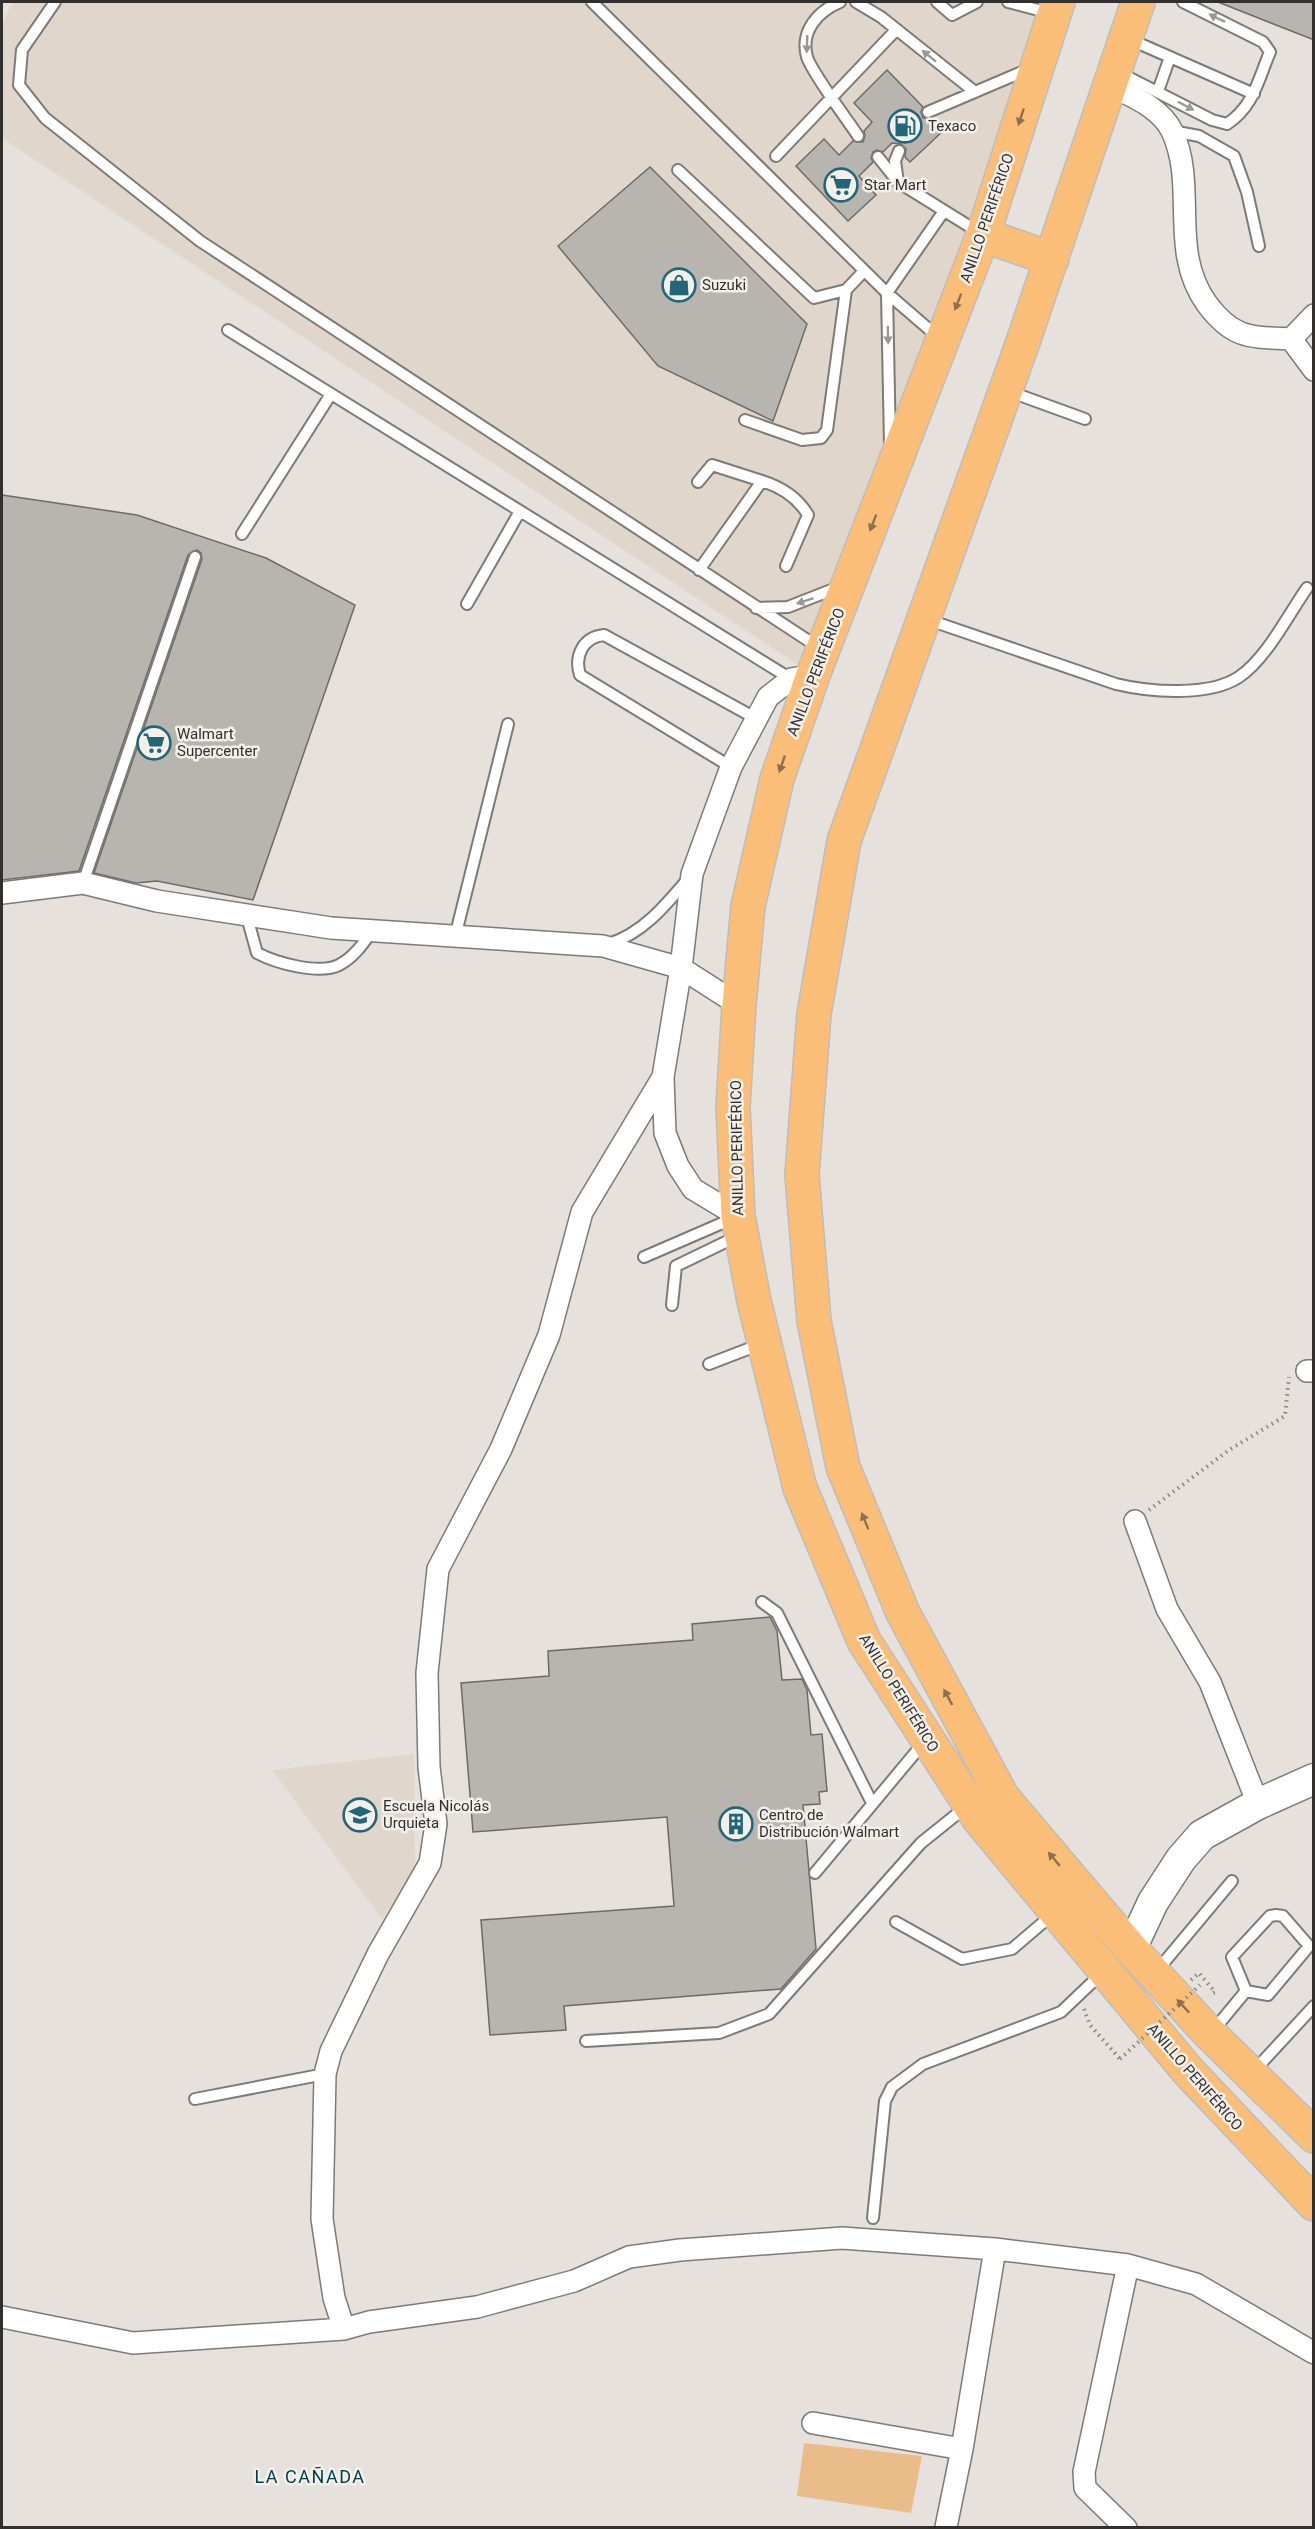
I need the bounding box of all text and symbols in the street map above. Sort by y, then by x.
one-way arrow [1209,14,1226,23]
one-way arrow [803,34,812,53]
one-way arrow [921,49,937,62]
one-way arrow [1178,101,1195,111]
fuel station icon: Texaco [887,108,923,144]
one-way arrow [1015,108,1025,126]
place label: Texaco [928,117,976,135]
street label: ANILLO PERIFÉRICO [956,151,1018,285]
supermarket icon: Star Mart [823,167,859,203]
place label: Star Mart [864,176,926,194]
shop icon: Suzuki [661,267,697,303]
place label: Suzuki [702,276,746,294]
one-way arrow [952,293,962,311]
one-way arrow [883,326,892,345]
one-way arrow [868,514,877,532]
one-way arrow [796,597,814,606]
street label: ANILLO PERIFÉRICO [783,605,849,739]
supermarket icon: Walmart Supercenter [136,725,172,761]
place label: Walmart Supercenter [177,725,258,760]
one-way arrow [776,755,786,773]
street label: ANILLO PERIFÉRICO [727,1080,747,1216]
one-way arrow [860,1512,869,1530]
street label: ANILLO PERIFÉRICO [855,1631,943,1755]
one-way arrow [943,1688,953,1705]
school or university icon: Escuela Nicolás Urquieta [342,1797,378,1833]
place label: Escuela Nicolás Urquieta [383,1797,489,1832]
building icon: Centro de Distribución Walmart [718,1806,754,1842]
place label: Centro de Distribución Walmart [759,1806,899,1841]
one-way arrow [1048,1851,1061,1867]
one-way arrow [1177,1999,1191,2013]
street label: ANILLO PERIFÉRICO [1144,2020,1246,2134]
district label: LA CAÑADA [254,2466,366,2487]

